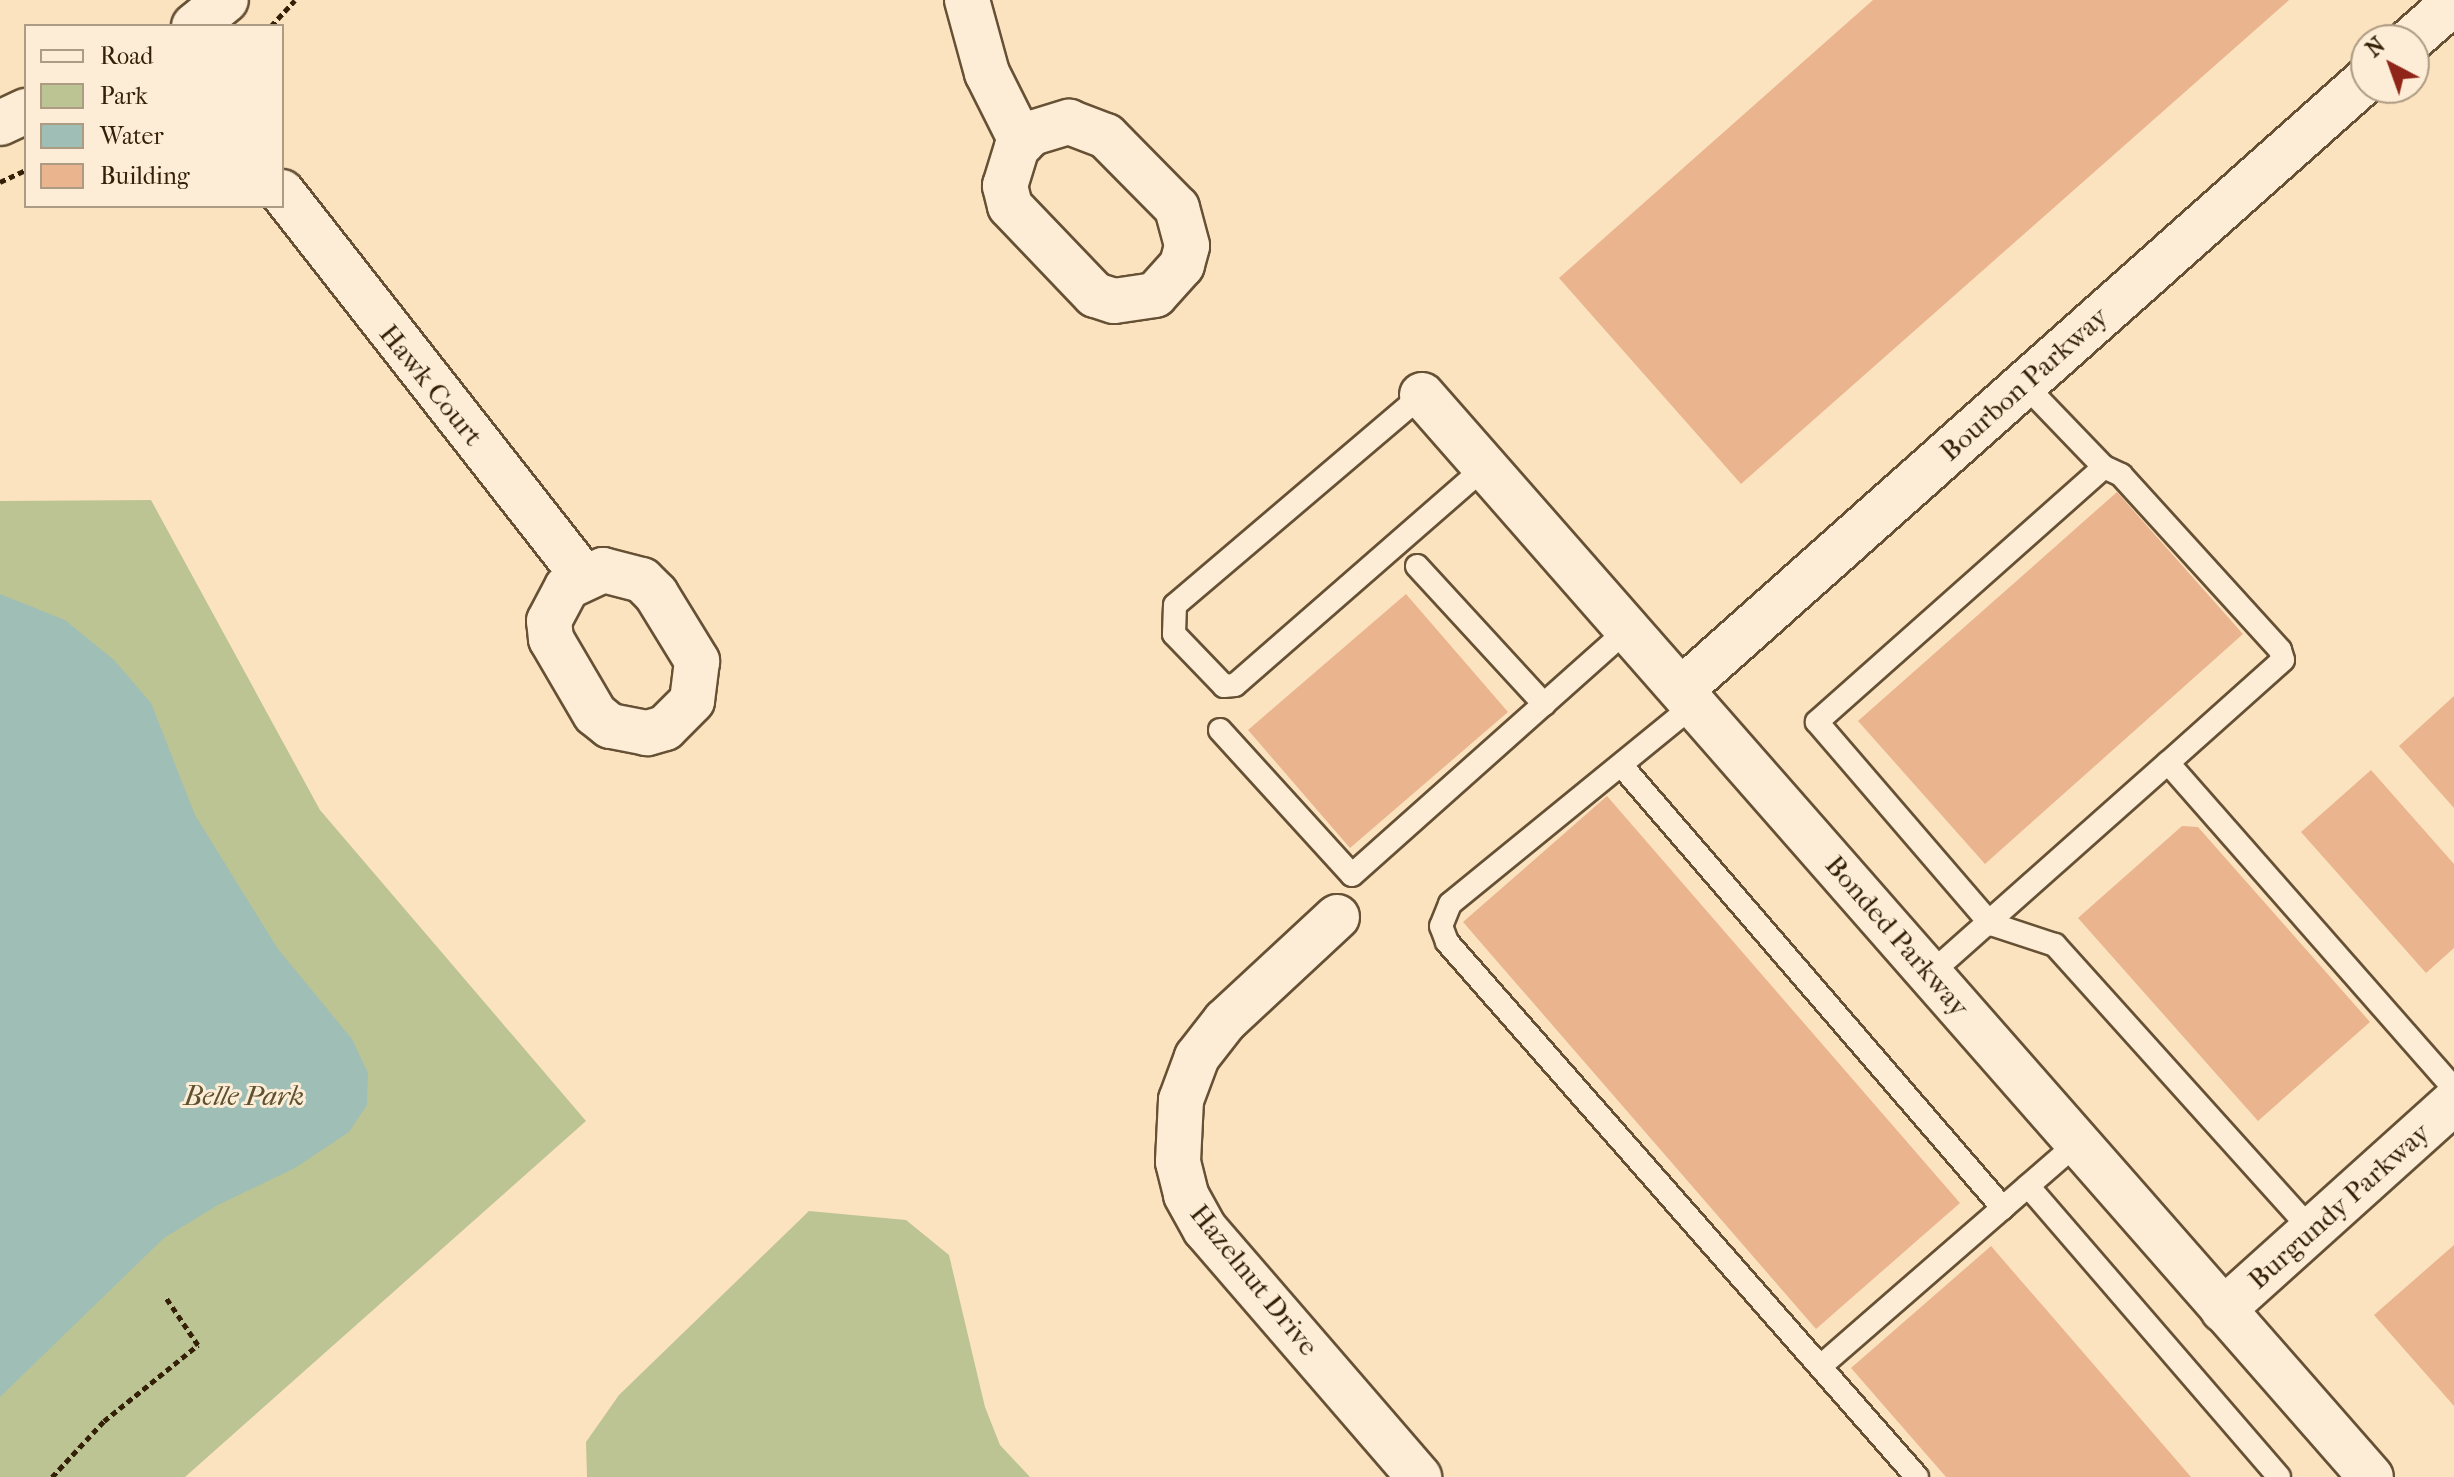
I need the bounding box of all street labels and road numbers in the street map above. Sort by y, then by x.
street label: Bourbon Parkway [1933,300,2115,468]
street label: Hawk Court [372,318,490,452]
street label: Bonded Parkway [1818,849,1976,1023]
street label: Burgundy Parkway [2241,1116,2437,1296]
street label: Hazelnut Drive [1183,1198,1325,1362]

